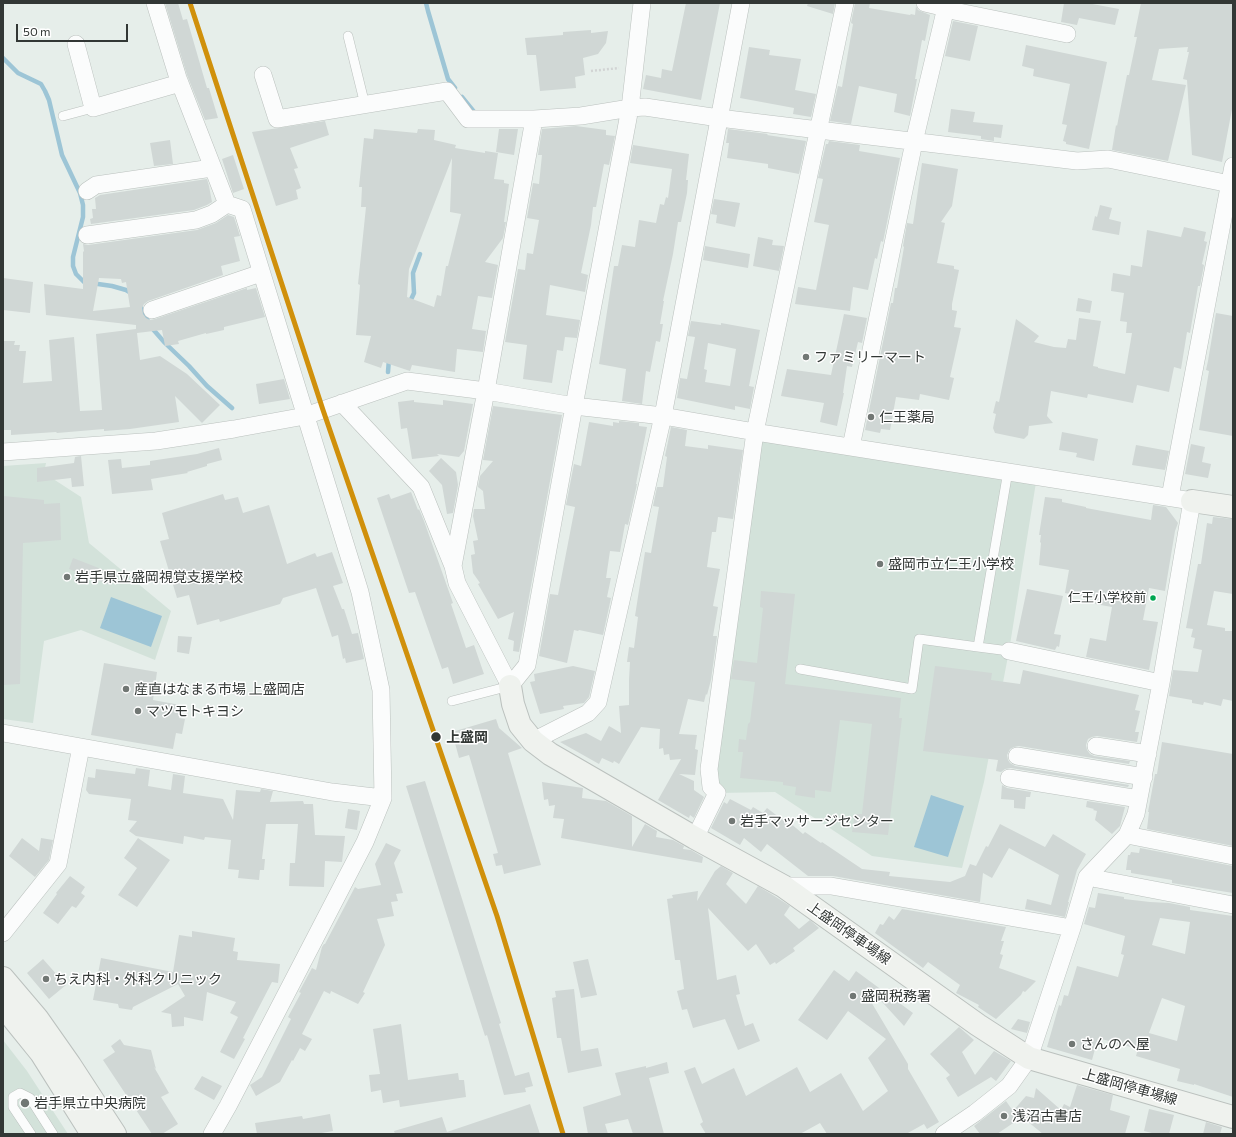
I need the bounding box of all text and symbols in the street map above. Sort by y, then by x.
scale bar [18,16,130,42]
text: 50 m [23,24,51,38]
place label: ファミリーマート [814,349,926,365]
marker: ファミリーマート [801,352,811,362]
place label: 仁王薬局 [879,409,935,425]
marker: 仁王薬局 [866,412,876,422]
place label: 盛岡市立仁王小学校 [888,556,1014,572]
marker: 盛岡市立仁王小学校 [875,559,885,569]
place label: 岩手県立盛岡視覚支援学校 [75,569,243,585]
marker: 岩手県立盛岡視覚支援学校 [62,572,72,582]
place label: 仁王小学校前 [1068,590,1146,606]
marker: 仁王小学校前 [1148,593,1158,603]
place label: 産直はなまる市場 上盛岡店 [134,681,305,697]
marker: 産直はなまる市場 上盛岡店 [121,684,131,694]
place label: マツモトキヨシ [146,703,244,719]
marker: マツモトキヨシ [133,706,143,716]
place label: 上盛岡 [446,729,488,745]
marker: 上盛岡 [429,730,443,744]
place label: 岩手マッサージセンター [740,813,894,829]
marker: 岩手マッサージセンター [727,816,737,826]
street label: 上盛岡停車場線 [804,898,894,968]
place label: ちえ内科・外科クリニック [54,971,222,987]
marker: ちえ内科・外科クリニック [41,974,51,984]
place label: 盛岡税務署 [861,988,931,1004]
marker: 盛岡税務署 [848,991,858,1001]
place label: さんのへ屋 [1080,1036,1150,1052]
marker: さんのへ屋 [1067,1039,1077,1049]
street label: 上盛岡停車場線 [1081,1065,1179,1109]
place label: 岩手県立中央病院 [34,1095,146,1111]
marker: 岩手県立中央病院 [19,1097,31,1109]
place label: 浅沼古書店 [1012,1108,1082,1124]
marker: 浅沼古書店 [999,1111,1009,1121]

